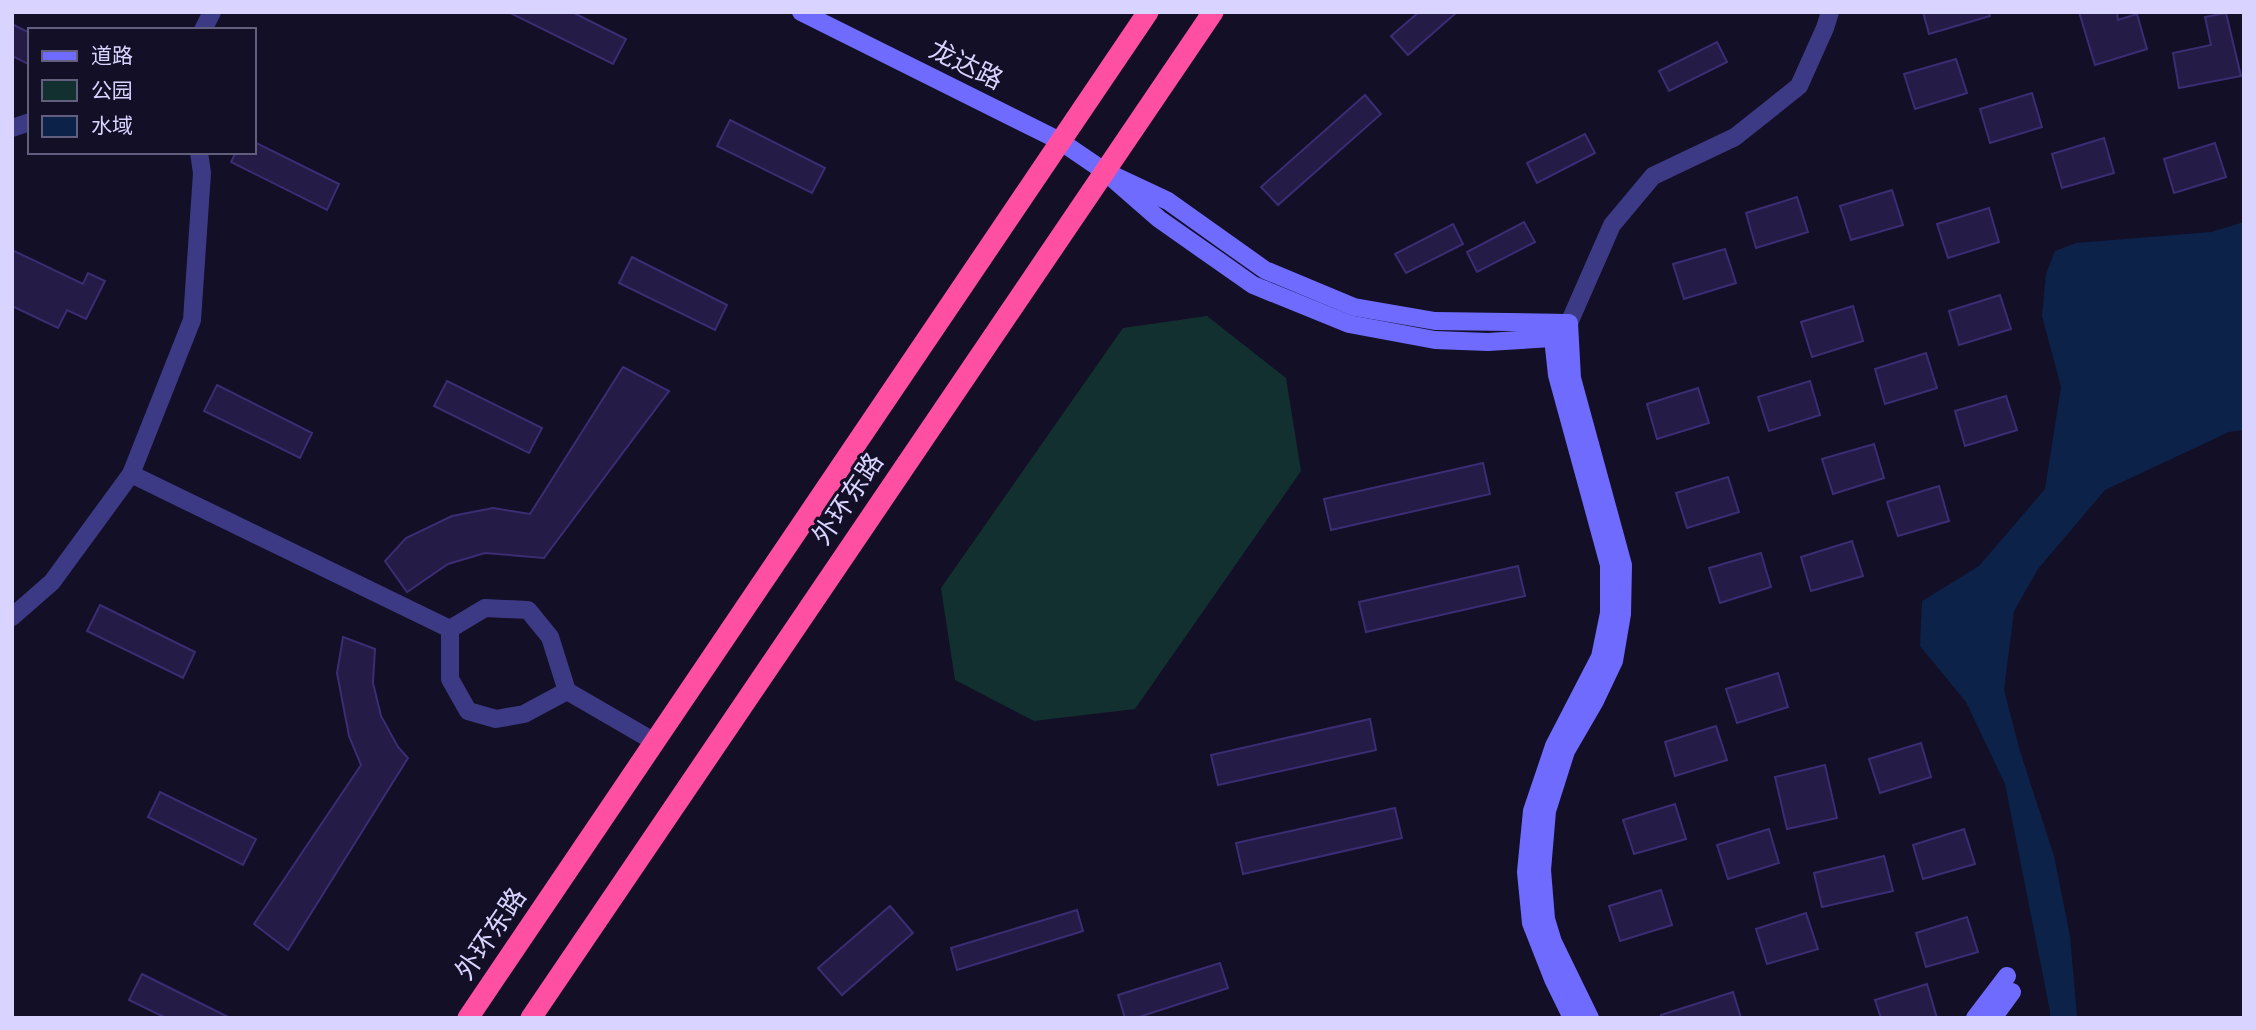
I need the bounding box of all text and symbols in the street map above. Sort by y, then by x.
legend [28,28,256,154]
street label: 龙达路 [924,34,1008,96]
text: 道路 [91,44,133,68]
text: 公园 [91,79,133,103]
text: 水域 [91,114,133,138]
street label: 外环东路 [806,447,890,551]
street label: 外环东路 [449,882,533,986]

